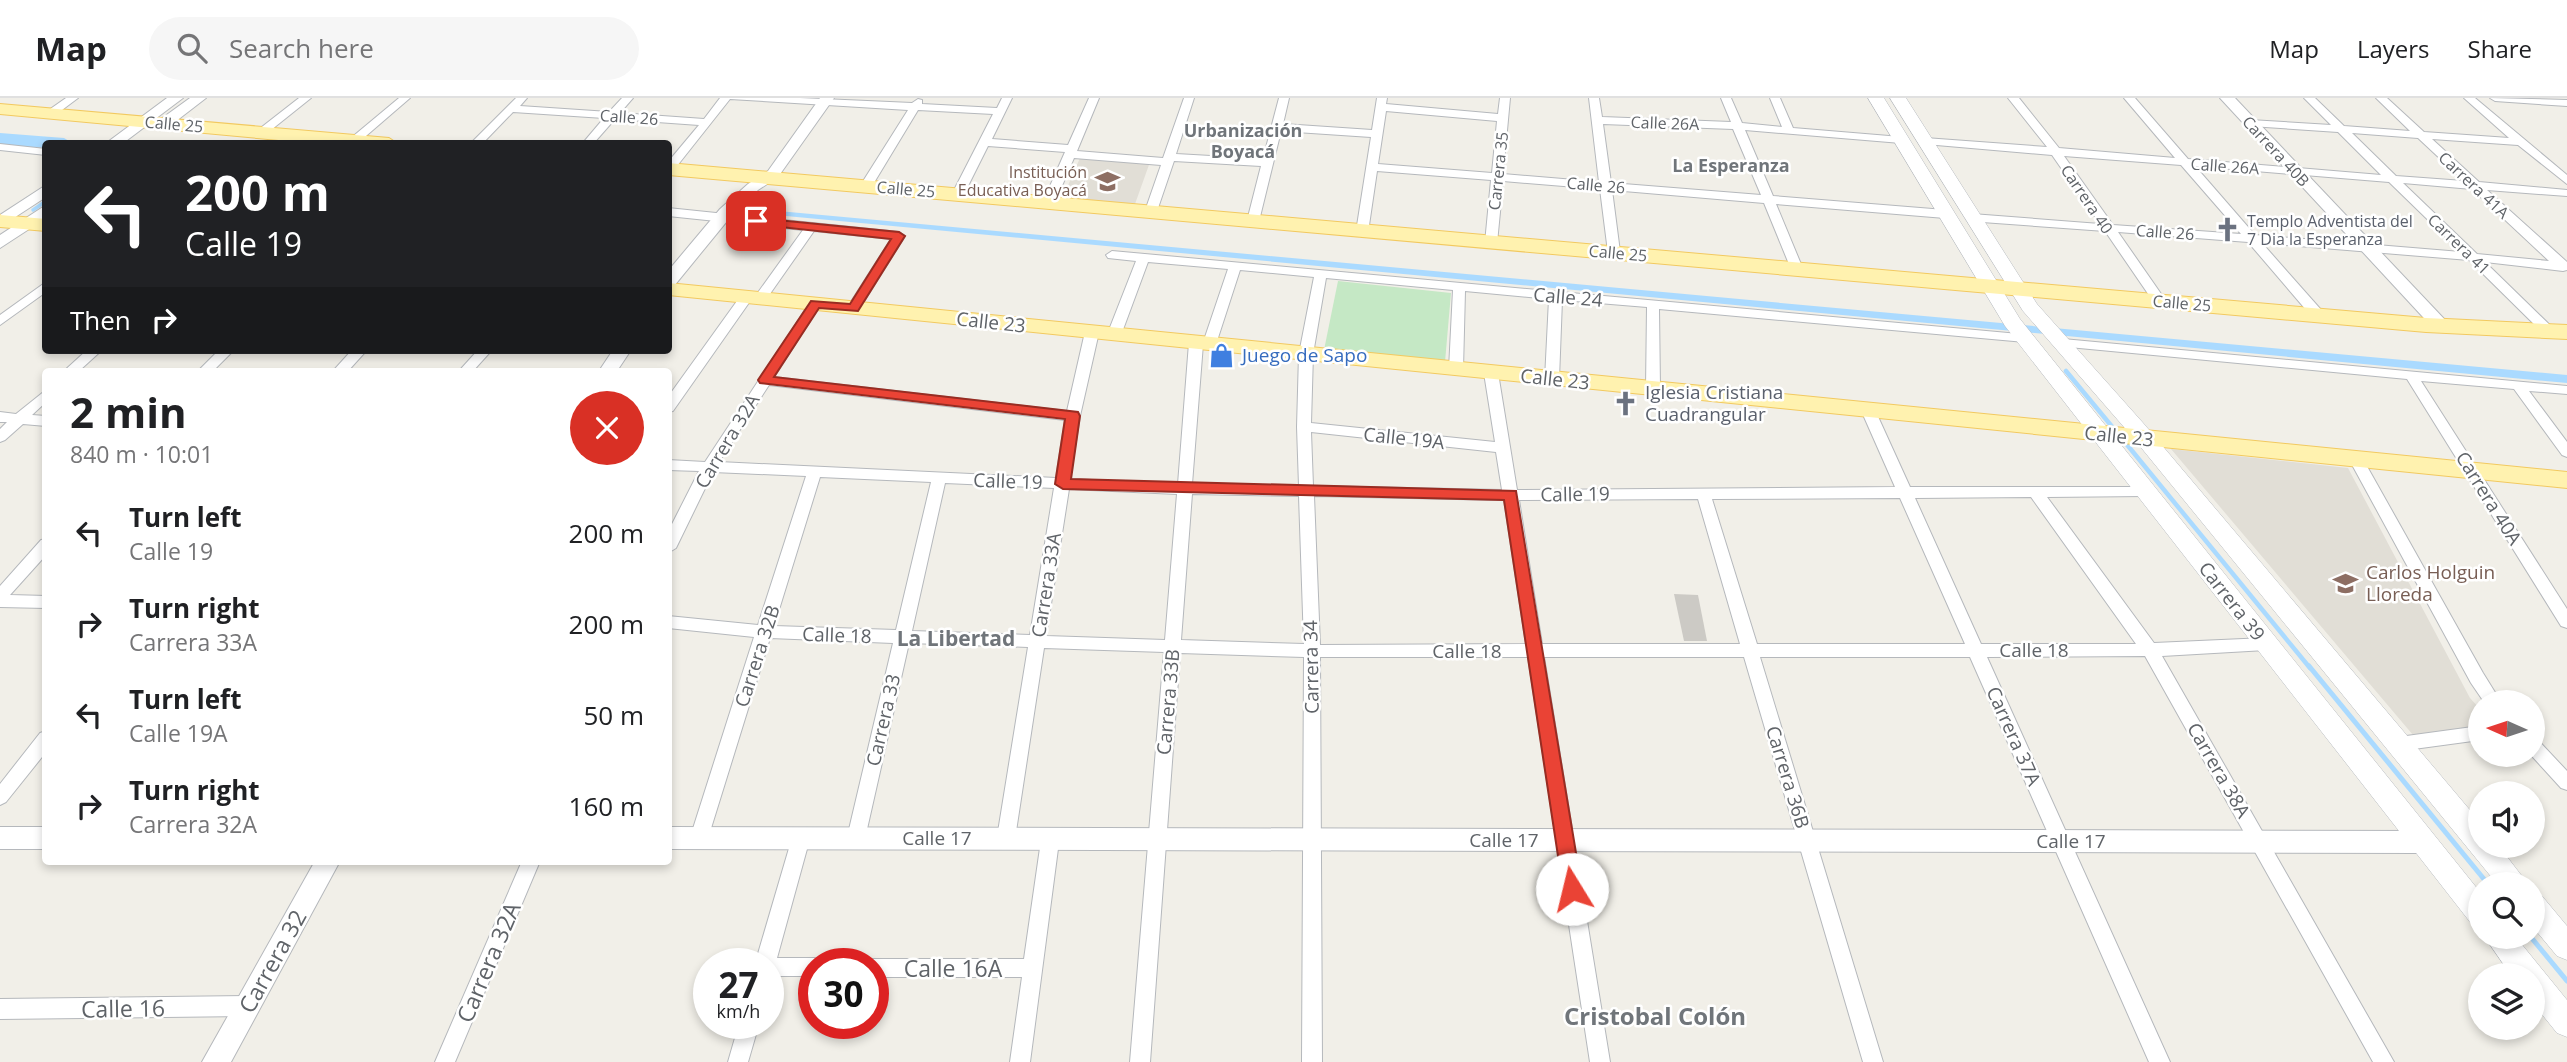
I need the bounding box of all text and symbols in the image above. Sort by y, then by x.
search box [149,17,639,80]
text: Map [35,26,107,71]
icon: search [173,29,211,67]
text: Search here [229,30,374,66]
text: Map [2269,32,2319,65]
text: Layers [2357,32,2430,65]
text: Share [2468,32,2532,65]
street label: Calle 26 [599,104,659,130]
street label: Calle 25 [144,110,204,138]
street label: Calle 26A [1630,111,1701,135]
street label: Carrera 40B [2238,111,2314,191]
district label: Urbanización Boyacá [1184,118,1302,163]
street label: Carrera 35 [1483,131,1513,211]
street label: Carrera 41A [2434,147,2515,224]
district label: La Esperanza [1672,153,1790,177]
street label: Calle 26A [2190,153,2261,179]
text: 200 m [185,159,330,225]
street label: Carrera 40 [2056,160,2118,238]
place label: Institución Educativa Boyacá [958,161,1087,201]
school or university icon: Institución Educativa Boyacá [1093,167,1121,195]
icon: left [70,168,161,259]
street label: Calle 26 [1566,171,1626,199]
street label: Calle 25 [876,175,936,203]
pin [726,191,786,251]
icon: arrive [737,202,775,240]
street label: Carrera 41 [2423,209,2495,279]
place label: Templo Adventista del 7 Dia la Esperanza [2247,210,2413,250]
church icon: Templo Adventista del 7 Dia la Esperanza [2213,216,2241,244]
street label: Calle 26 [2135,219,2195,245]
text: Calle 19 [185,222,302,265]
street label: Calle 25 [1588,239,1648,267]
street label: Calle 24 [1532,281,1604,313]
street label: Calle 25 [2152,289,2212,317]
icon: right [145,301,183,339]
text: Then [70,302,131,338]
street label: Calle 23 [955,305,1027,339]
shop icon: Juego de Sapo [1208,341,1236,369]
place label: Juego de Sapo [1240,342,1367,368]
street label: Calle 23 [1519,362,1591,396]
place label: Iglesia Cristiana Cuadrangular [1645,379,1783,427]
text: 2 min [70,383,187,440]
street label: Carrera 32A [689,389,765,493]
church icon: Iglesia Cristiana Cuadrangular [1611,389,1639,417]
button: close [570,391,644,465]
street label: Calle 23 [2083,419,2155,453]
street label: Calle 19A [1362,421,1446,455]
text: 840 m · 10:01 [70,438,213,470]
street label: Carrera 40A [2450,446,2528,550]
street label: Calle 19 [973,467,1043,495]
street label: Calle 19 [1540,480,1610,508]
text: Turn left [129,499,241,535]
icon: left [70,514,108,552]
text: 200 m [569,515,644,551]
street label: Carrera 33A [1025,531,1067,639]
text: Calle 19 [129,535,213,567]
street label: Carrera 39 [2193,556,2271,646]
place label: Carlos Holguin Lloreda [2366,559,2495,607]
school or university icon: Carlos Holguin Lloreda [2332,569,2360,597]
text: Turn right [129,590,260,626]
street label: Carrera 32B [728,602,786,710]
icon: right [70,605,108,643]
text: 200 m [569,606,644,642]
street label: Carrera 34 [1297,620,1325,714]
street label: Calle 18 [802,621,872,649]
district label: La Libertad [897,624,1015,652]
text: Carrera 33A [129,626,257,658]
street label: Calle 18 [1999,637,2069,663]
street label: Calle 18 [1432,638,1502,664]
street label: Carrera 33B [1150,648,1186,756]
street label: Carrera 33 [860,671,906,769]
text: Turn left [129,681,241,717]
street label: Carrera 37A [1981,682,2047,790]
north arrow [2468,690,2544,766]
map controls [2468,690,2545,1040]
icon: left [70,696,108,734]
text: 50 m [583,697,644,733]
text: Calle 19A [129,717,228,749]
street label: Carrera 38A [2181,718,2257,822]
street label: Carrera 36B [1760,723,1816,831]
text: Turn right [129,772,260,808]
button: sound [2468,781,2545,858]
icon: right [70,787,108,825]
text: 160 m [569,788,644,824]
text: Carrera 32A [129,808,257,840]
street label: Calle 17 [902,825,972,851]
street label: Calle 17 [1469,827,1539,853]
street label: Calle 17 [2036,828,2106,854]
position arrow [1535,852,1609,926]
button: search [2468,872,2545,949]
street label: Carrera 32A [448,896,528,1027]
street label: Carrera 32 [231,904,313,1018]
speed limit sign: 30 [798,948,889,1039]
street label: Calle 16A [904,952,1003,984]
text: 27 [718,961,759,1008]
button: layers [2468,963,2545,1040]
street label: Calle 16 [81,991,165,1025]
text: km/h [717,999,760,1023]
district label: Cristobal Colón [1564,999,1746,1032]

